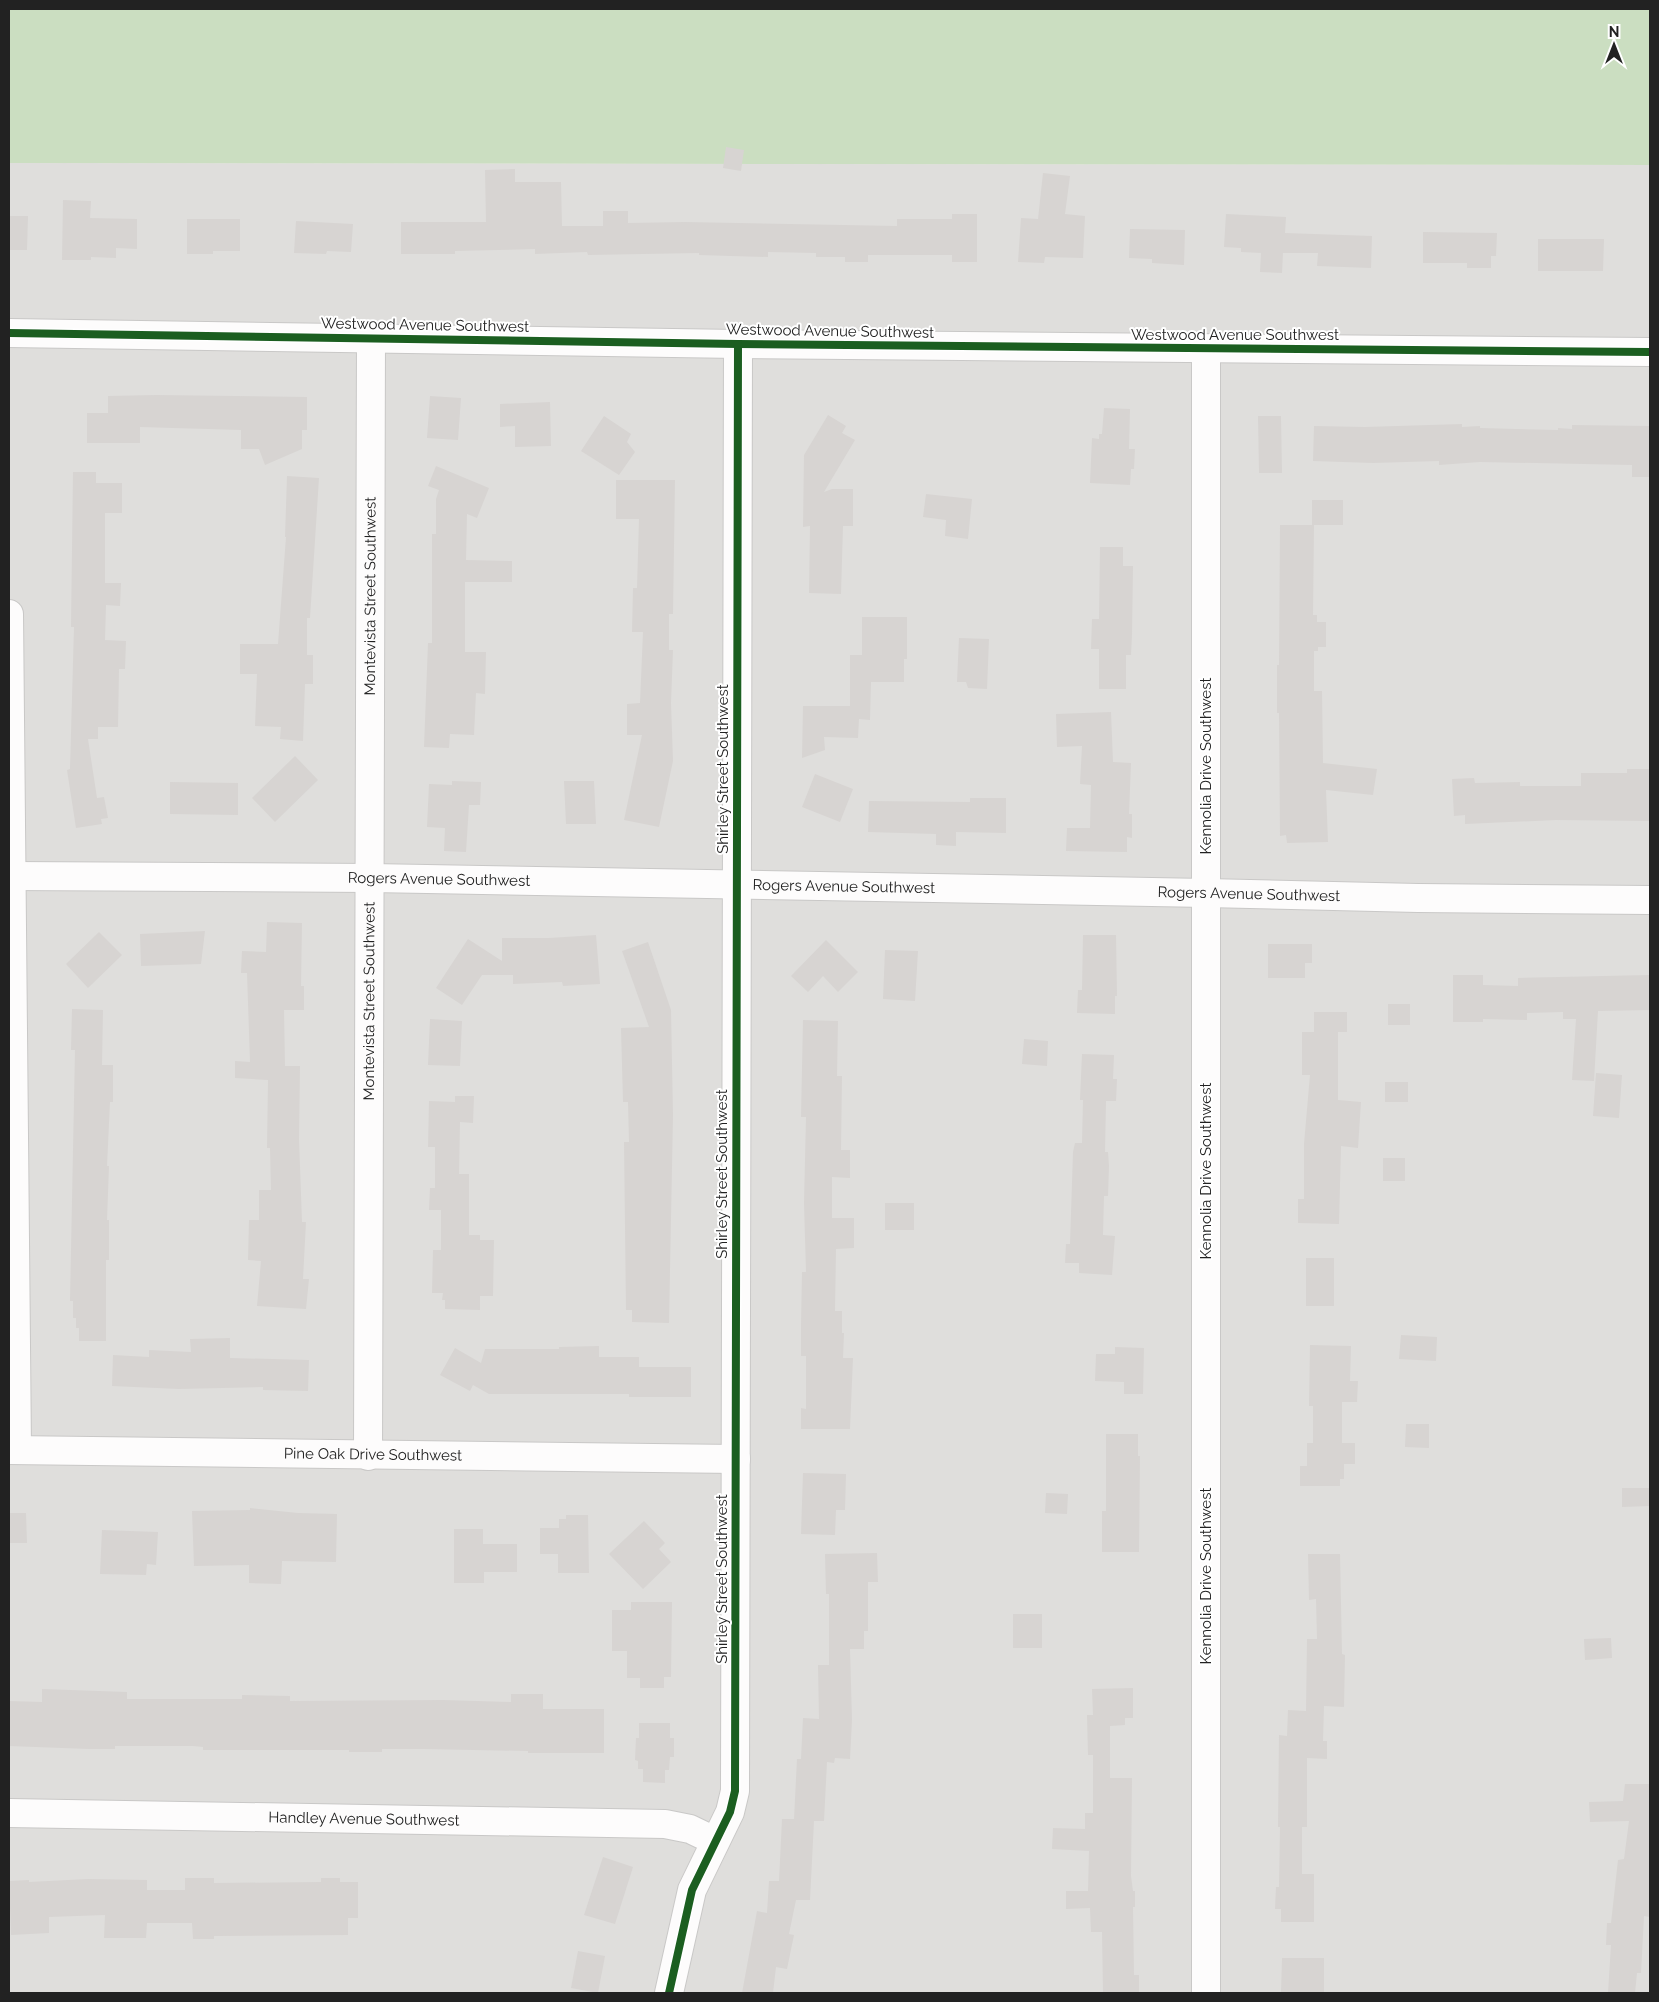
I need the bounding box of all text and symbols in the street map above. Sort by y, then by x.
north arrow [1589,20,1639,70]
text: N [1609,24,1619,40]
street label: Westwood Avenue Southwest [321,314,529,336]
street label: Westwood Avenue Southwest [726,320,934,342]
street label: Westwood Avenue Southwest [1131,326,1339,344]
street label: Montevista Street Southwest [361,497,380,695]
street label: Kennolia Drive Southwest [1197,678,1215,854]
street label: Shirley Street Southwest [714,684,732,854]
street label: Rogers Avenue Southwest [348,869,530,890]
street label: Rogers Avenue Southwest [752,876,935,897]
street label: Rogers Avenue Southwest [1157,883,1340,905]
street label: Montevista Street Southwest [360,902,378,1100]
street label: Kennolia Drive Southwest [1197,1083,1215,1259]
street label: Shirley Street Southwest [713,1089,731,1259]
street label: Pine Oak Drive Southwest [284,1444,462,1465]
street label: Kennolia Drive Southwest [1197,1488,1215,1664]
street label: Shirley Street Southwest [713,1494,731,1664]
street label: Handley Avenue Southwest [268,1808,460,1830]

